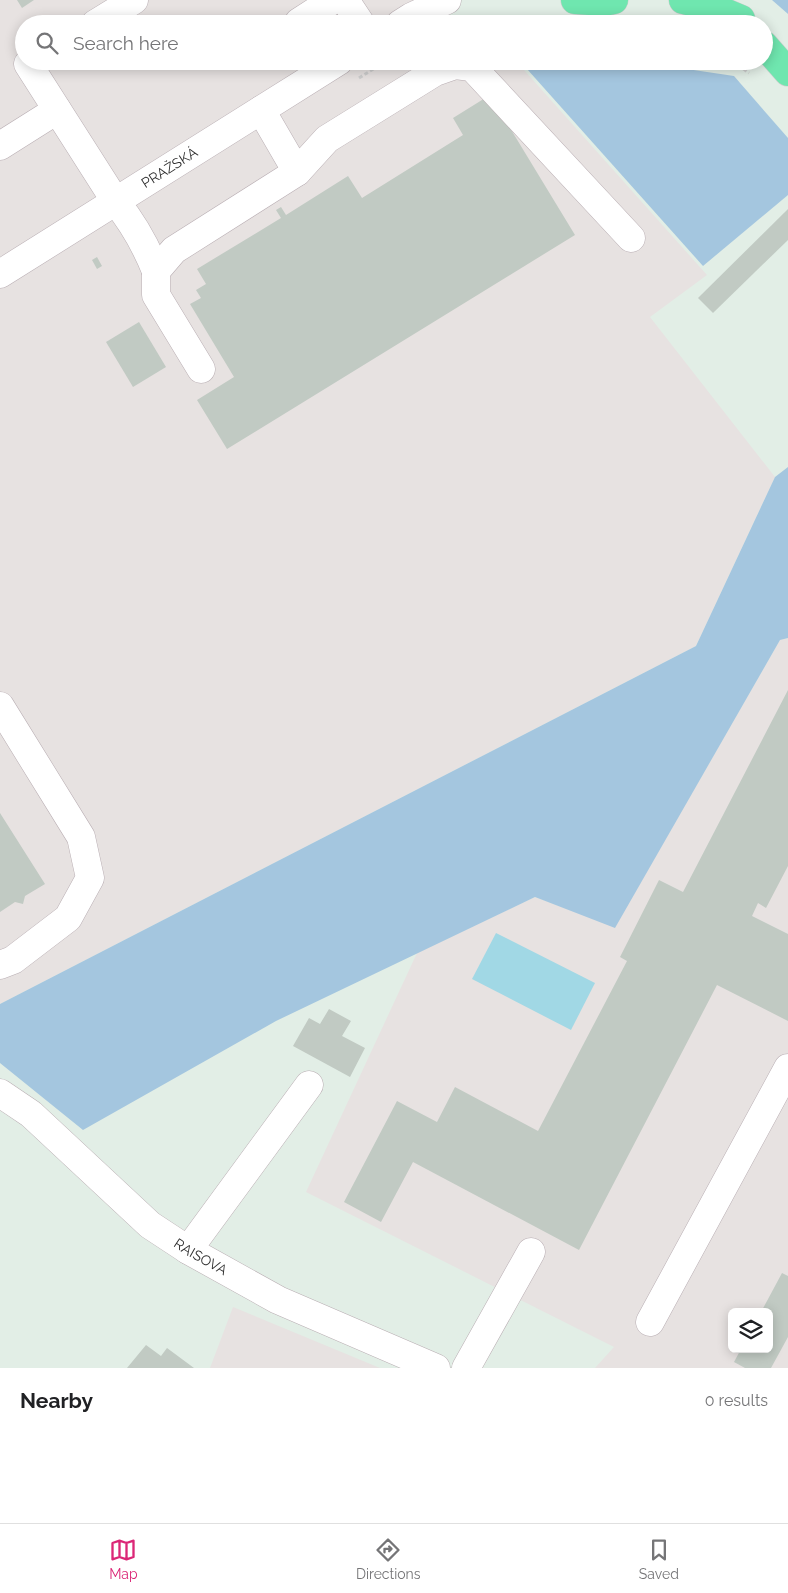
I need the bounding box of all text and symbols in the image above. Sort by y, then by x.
search box [15,15,773,70]
icon: search [33,29,61,57]
text: Search here [73,32,179,54]
street label: PRAŽSKÁ [138,143,201,191]
street label: RAISOVA [171,1235,231,1279]
map controls [728,1308,773,1353]
button: layers [728,1308,773,1353]
text: Nearby [20,1388,93,1413]
text: 0 results [705,1391,768,1410]
tab: Map [109,1536,138,1582]
tab: Directions [356,1536,421,1582]
tab: Saved [639,1536,679,1582]

